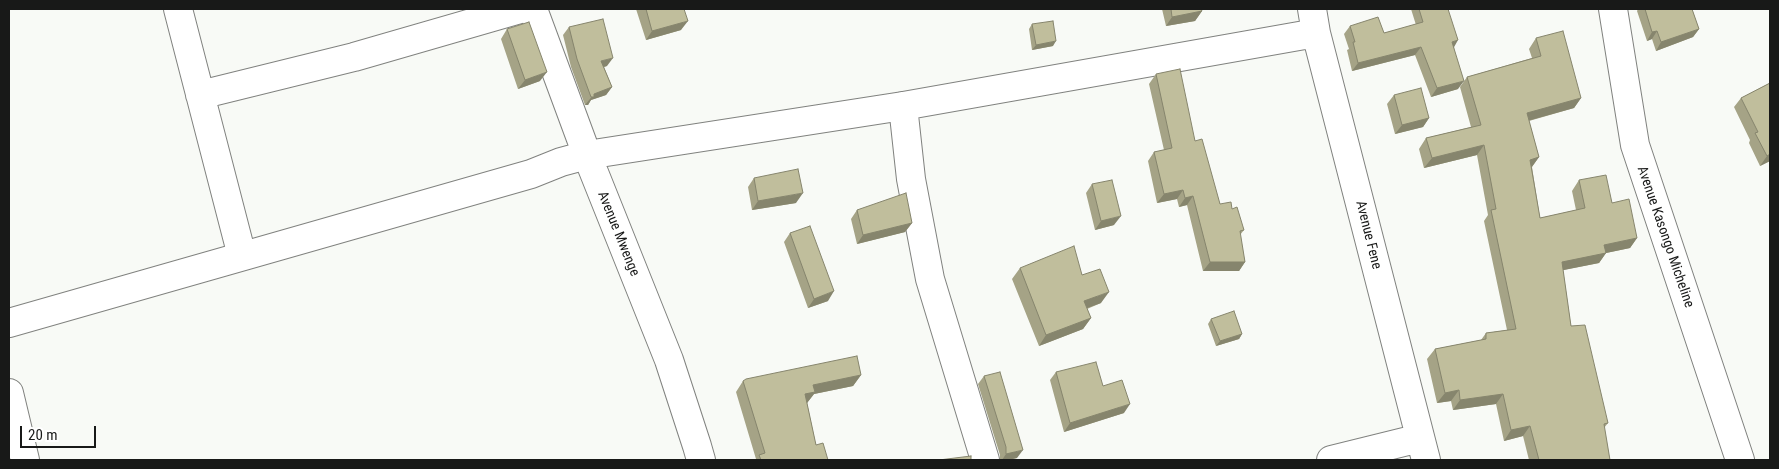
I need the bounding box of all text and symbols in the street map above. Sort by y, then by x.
street label: Avenue Kasongo Micheline [1633,164,1697,310]
street label: Avenue Mwenge [593,189,643,279]
street label: Avenue Fene [1351,199,1385,271]
scale bar [22,416,99,448]
text: 20 m [28,426,58,444]

